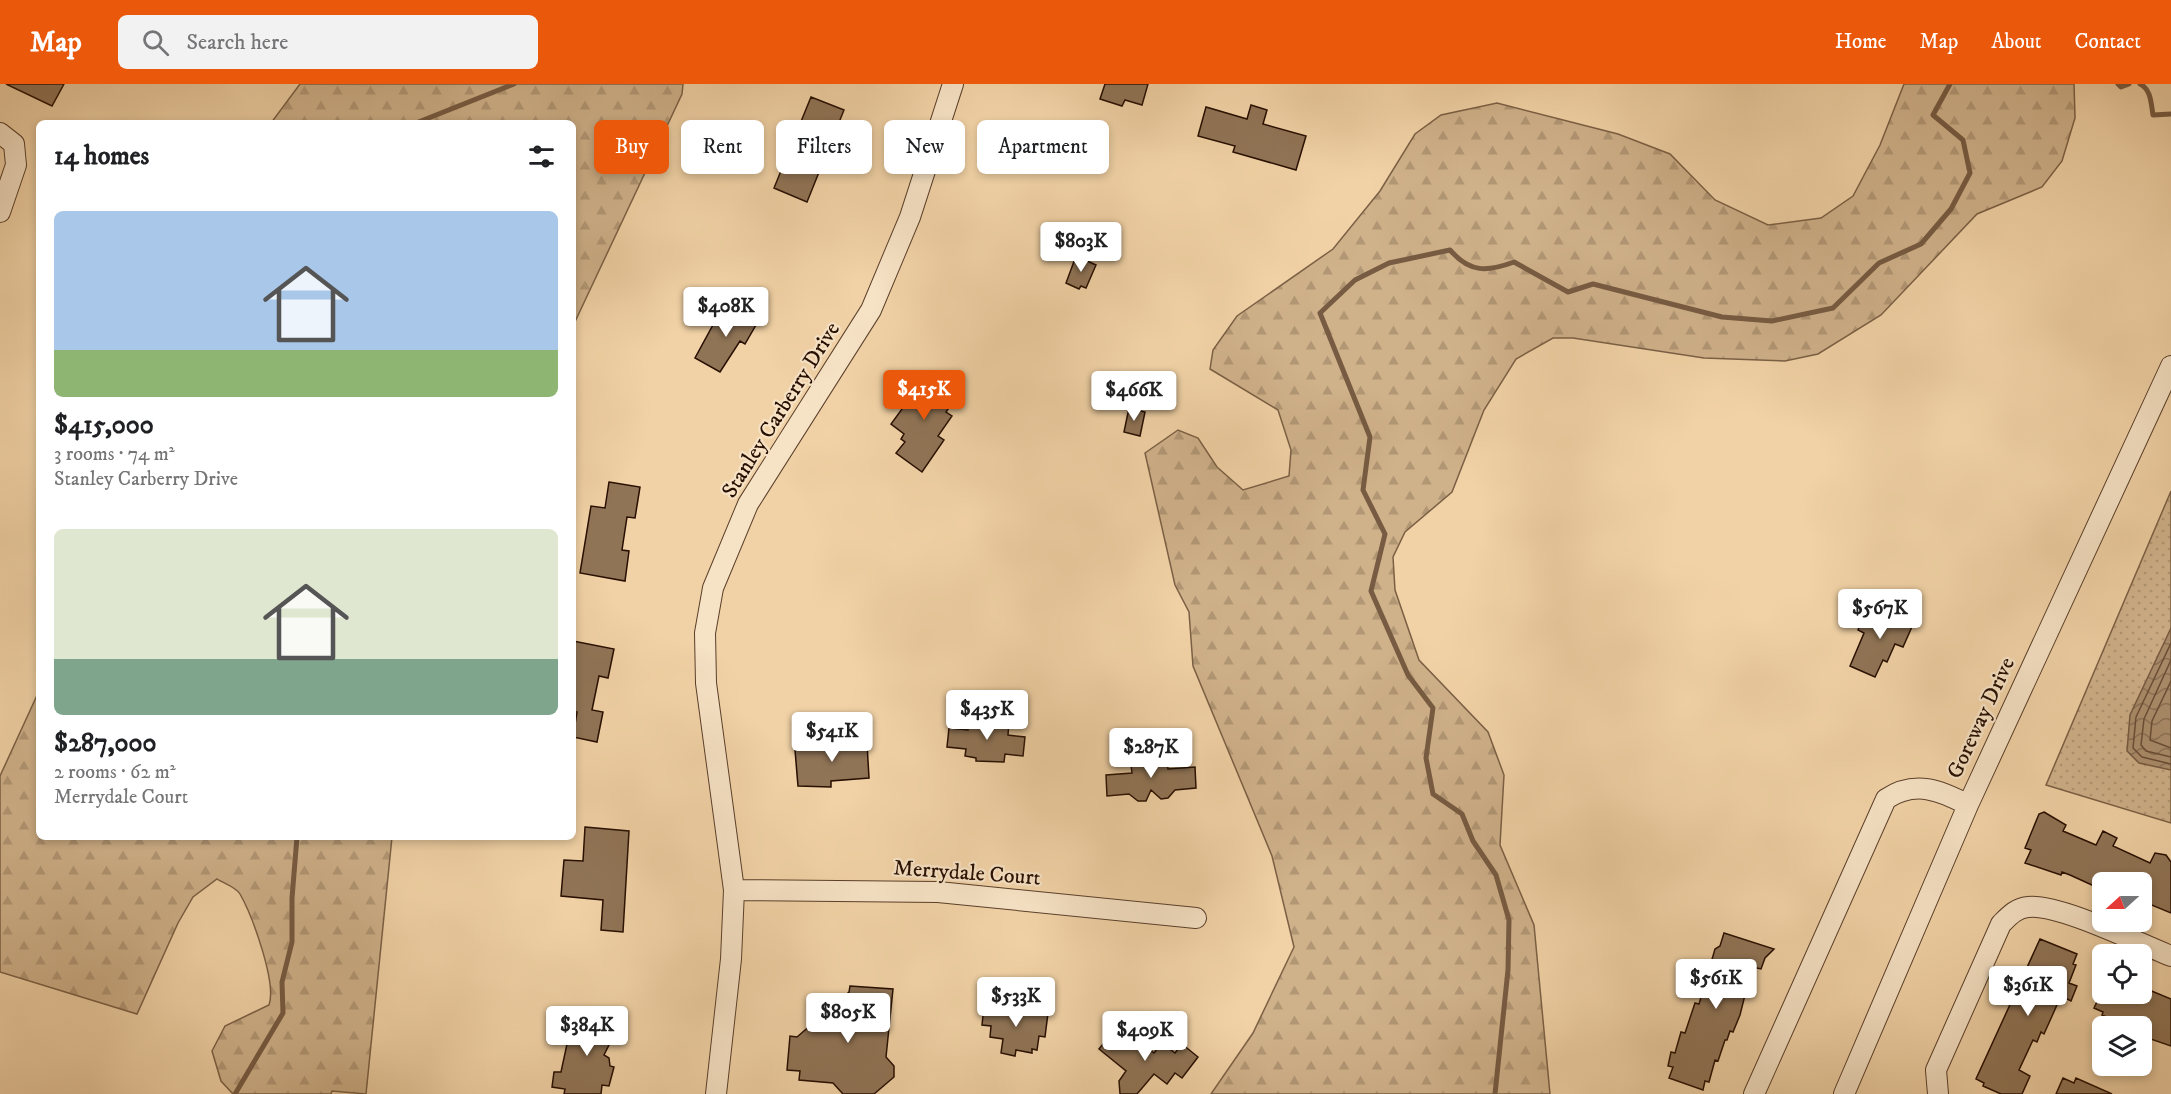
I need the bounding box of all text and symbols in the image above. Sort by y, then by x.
search box [118,15,538,69]
text: Map [30,25,82,60]
icon: search [139,26,172,59]
text: Search here [187,29,288,56]
text: Home [1835,29,1887,55]
text: Map [1920,29,1958,55]
text: About [1991,29,2042,55]
text: Contact [2075,29,2141,55]
chip: Buy [594,120,669,174]
chip: Rent [681,120,764,174]
chip: Filters [776,120,872,174]
chip: New [884,120,965,174]
chip: Apartment [977,120,1109,174]
text: 14 homes [54,140,149,173]
icon: filters [525,140,558,173]
pin: $803K [1039,222,1123,273]
text: $803K [1054,229,1108,254]
icon: home [252,250,360,358]
pin: $408K [684,287,768,338]
text: $408K [697,294,755,319]
street label: Stanley Carberry Drive [716,317,846,503]
pin: $415K [882,370,966,421]
pin: $466K [1092,371,1176,422]
text: $415K [897,377,951,402]
text: $466K [1105,378,1163,403]
text: $415,000 [54,409,154,442]
text: 3 rooms · 74 m² [54,442,175,467]
text: Stanley Carberry Drive [54,467,238,492]
icon: home [252,568,360,676]
pin: $567K [1838,589,1922,640]
text: $567K [1852,596,1908,621]
street label: Goreway Drive [1941,653,2021,783]
pin: $435K [945,690,1029,741]
text: $435K [960,697,1014,722]
pin: $541K [790,712,874,763]
text: $541K [806,719,858,744]
text: $287,000 [54,727,156,760]
pin: $287K [1109,728,1193,779]
text: $287K [1123,735,1179,760]
text: 2 rooms · 62 m² [54,760,176,785]
text: Merrydale Court [54,785,188,810]
street label: Merrydale Court [893,854,1041,892]
north arrow [2092,872,2152,932]
map controls [2092,872,2152,1076]
button: locate [2092,944,2152,1004]
pin: $561K [1674,959,1758,1010]
text: $561K [1690,966,1742,991]
pin: $361K [1986,966,2070,1017]
text: $361K [2003,973,2053,998]
pin: $533K [974,977,1058,1028]
text: $533K [991,984,1041,1009]
pin: $805K [806,993,890,1044]
text: $805K [820,1000,876,1025]
pin: $384K [545,1006,629,1057]
pin: $409K [1103,1011,1187,1062]
text: $384K [560,1013,614,1038]
button: layers [2092,1016,2152,1076]
text: $409K [1116,1018,1174,1043]

